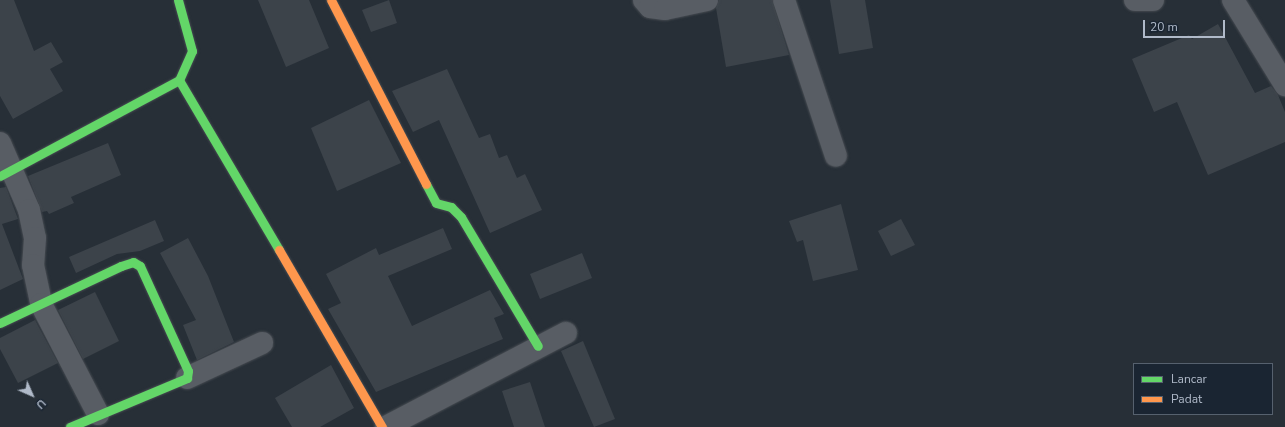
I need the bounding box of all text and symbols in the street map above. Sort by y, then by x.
scale bar [1145,12,1227,38]
text: 20 m [1150,19,1178,35]
legend [1133,363,1273,415]
text: Lancar [1171,371,1207,387]
north arrow [12,375,52,415]
text: Padat [1171,391,1202,407]
text: U [33,396,49,412]

